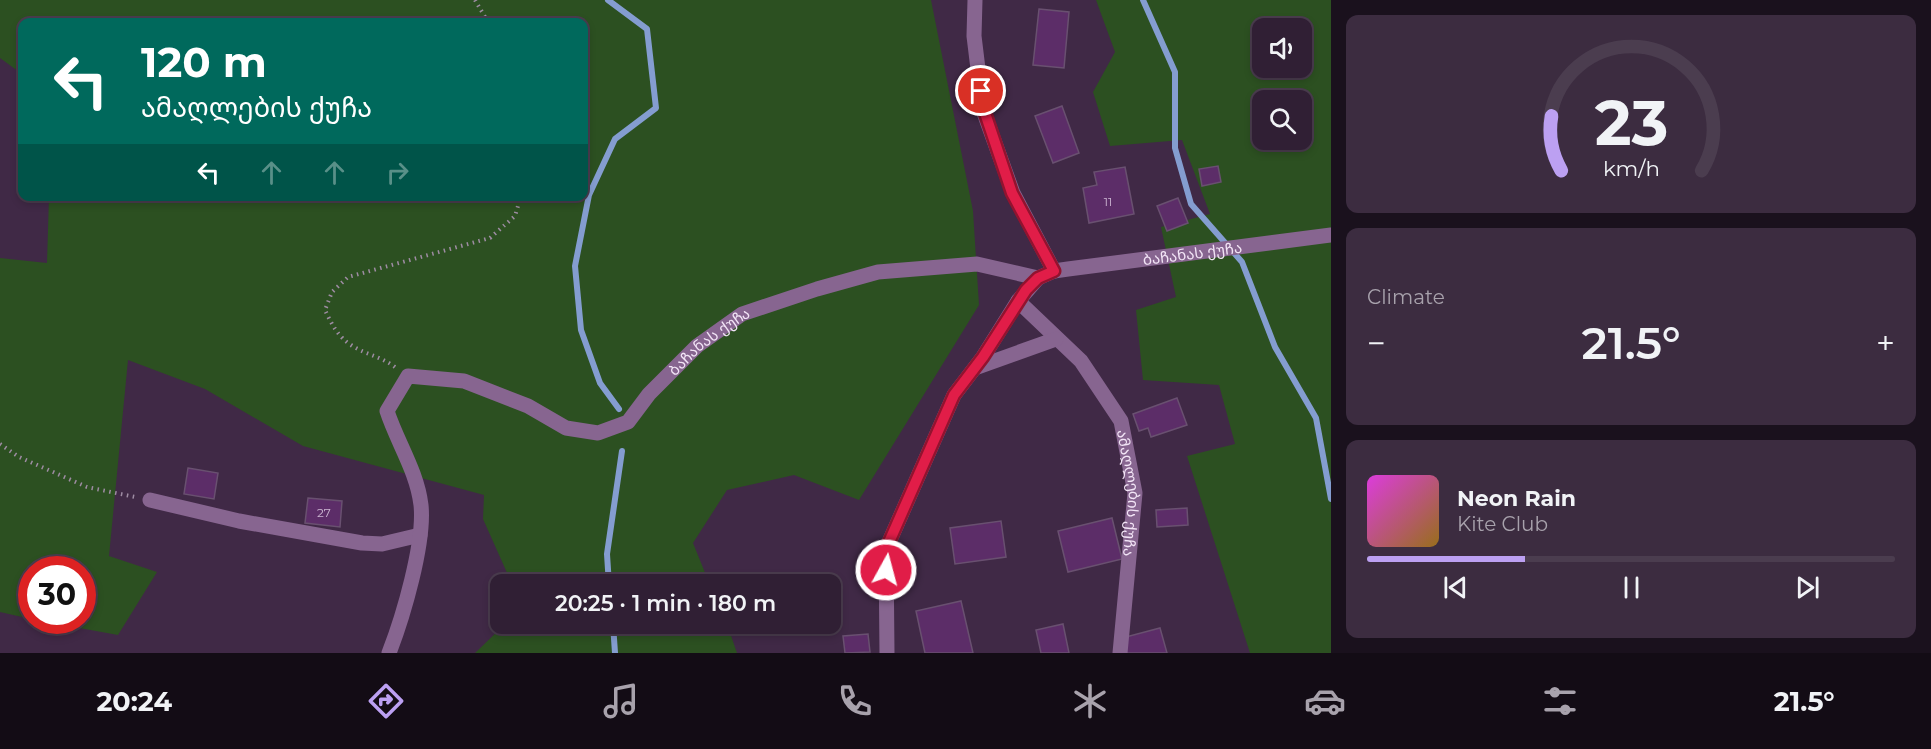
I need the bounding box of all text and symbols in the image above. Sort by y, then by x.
map controls [1252,18,1312,150]
button: sound [1252,18,1312,78]
text: 120 m [141,36,267,88]
icon: left [42,42,120,120]
pin [955,65,1006,116]
icon: arrive [964,74,997,107]
text: 23 [1594,85,1668,161]
button: search [1252,90,1312,150]
text: ამაღლების ქუჩა [141,91,372,124]
text: km/h [1602,155,1660,181]
icon: left [192,156,225,189]
icon: ahead [255,156,288,189]
icon: ahead [318,156,351,189]
icon: right [381,156,414,189]
house number: 11 [1104,194,1112,209]
street label: ბაჩანას ქუჩა [1142,237,1243,269]
text: Climate [1367,285,1445,309]
street label: ბაჩანას ქუჩა [664,303,752,379]
text: 21.5° [1581,315,1681,370]
text: − [1367,323,1386,363]
text: + [1876,323,1895,363]
street label: ამაღლების ქუჩა [1113,428,1145,557]
text: Neon Rain [1457,485,1576,512]
house number: 27 [317,505,331,520]
text: Kite Club [1457,512,1548,536]
position arrow [854,538,918,602]
speed limit sign: 30 [18,556,96,634]
icon: previous [1439,571,1472,604]
icon: pause [1615,571,1648,604]
icon: next [1791,571,1824,604]
text: 20:25 · 1 min · 180 m [555,590,776,617]
icon: directions [365,680,407,722]
icon: music [600,680,642,722]
icon: phone [834,680,876,722]
icon: climate [1069,680,1111,722]
icon: car [1304,680,1346,722]
icon: filters [1539,680,1581,722]
text: 20:24 [96,685,172,718]
text: 21.5° [1774,685,1835,718]

